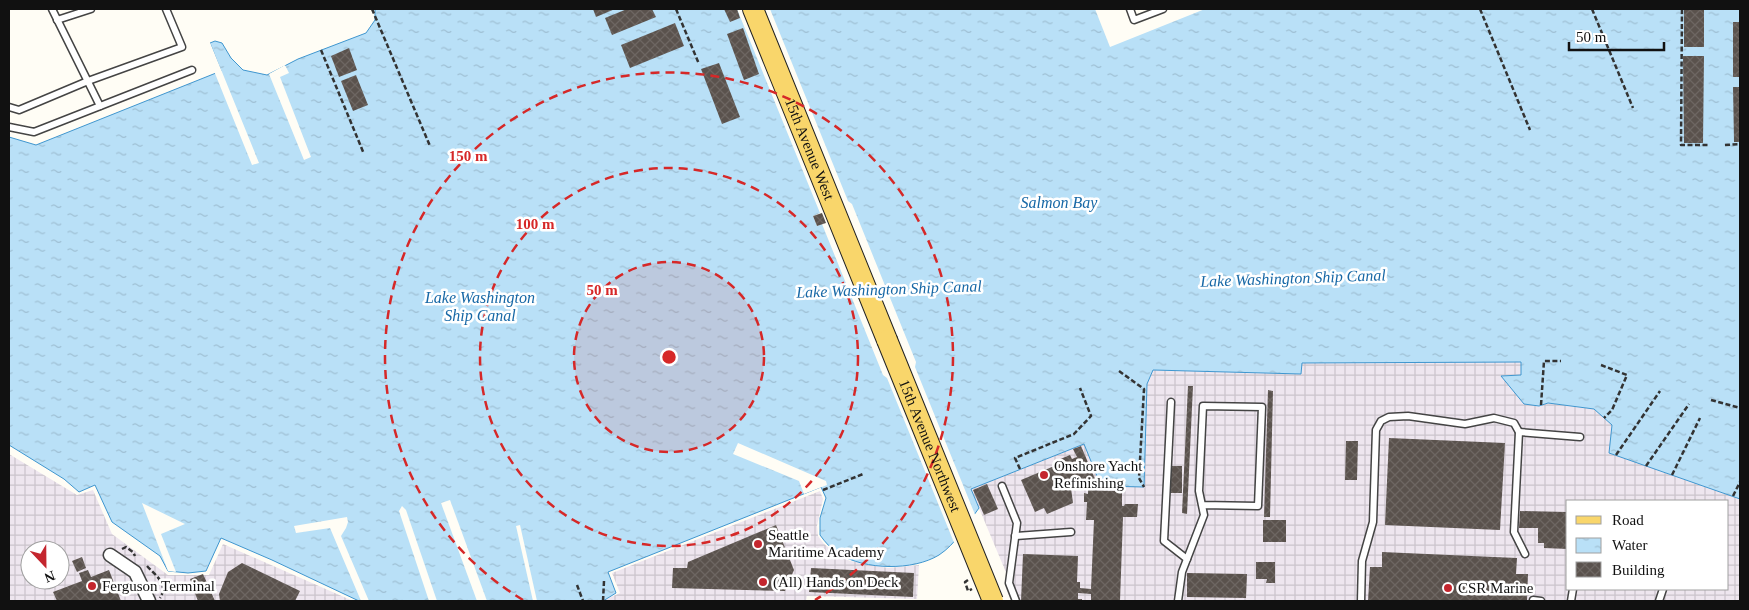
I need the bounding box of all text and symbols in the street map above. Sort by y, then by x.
scale bar [1569,20,1664,52]
text: 50 m [1576,29,1607,45]
street label: 15th Avenue West [782,96,838,203]
text: 150 m [449,148,488,164]
water label: Salmon Bay [1021,194,1098,212]
text: 100 m [516,216,555,232]
water label: Lake Washington Ship Canal [1199,266,1387,291]
water label: Lake Washington Ship Canal [795,277,983,302]
text: 50 m [586,282,618,298]
water label: Lake Washington Ship Canal [424,289,535,325]
centre of rings [660,348,678,366]
street label: 15th Avenue Northwest [896,377,964,515]
place label: Onshore Yacht Refinishing [1054,458,1143,491]
marker: Onshore Yacht Refinishing [1038,469,1050,481]
legend [1566,500,1729,590]
text: Road [1612,512,1644,528]
place label: Seattle Maritime Academy [768,527,885,560]
text: Water [1612,537,1647,553]
marker: Seattle Maritime Academy [752,538,764,550]
north arrow [20,540,70,590]
text: Building [1612,562,1665,578]
text: N [42,568,57,585]
place label: (All) Hands on Deck [773,574,899,591]
marker: (All) Hands on Deck [757,576,769,588]
place label: Ferguson Terminal [102,578,215,594]
marker: Ferguson Terminal [86,580,98,592]
place label: CSR Marine [1458,580,1534,596]
marker: CSR Marine [1442,582,1454,594]

